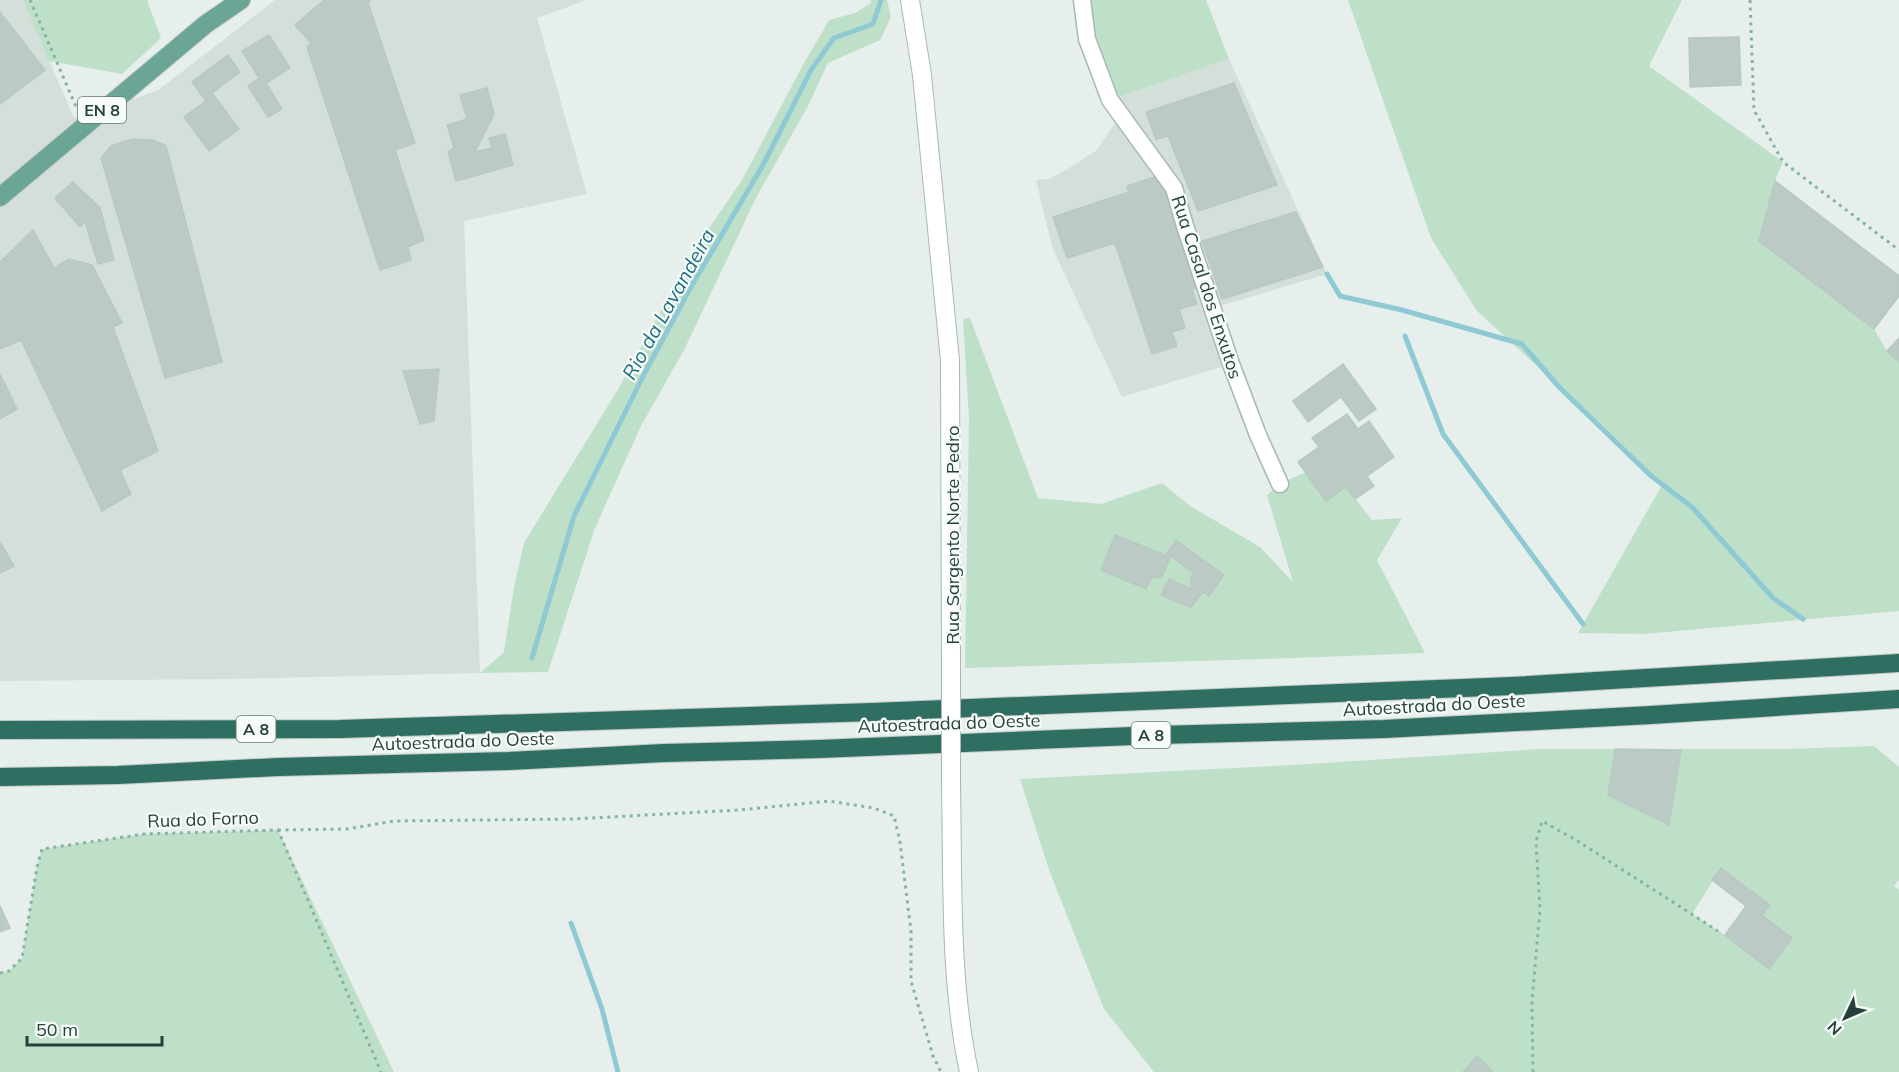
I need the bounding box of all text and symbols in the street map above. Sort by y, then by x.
road number: EN 8 [78,97,126,123]
street label: Rua Casal dos Enxutos [1167,193,1247,382]
water label: Rio da Lavandeira [616,224,720,384]
street label: Rua Sargento Norte Pedro [941,425,964,645]
street label: Autoestrada do Oeste [1342,689,1526,721]
street label: Autoestrada do Oeste [857,708,1041,738]
road number: A 8 [236,716,276,742]
road number: A 8 [1132,722,1170,748]
street label: Autoestrada do Oeste [371,726,555,756]
street label: Rua do Forno [147,806,259,832]
north arrow [1815,988,1875,1048]
scale bar [27,1009,162,1047]
text: N [1823,1017,1846,1040]
text: 50 m [36,1018,78,1041]

